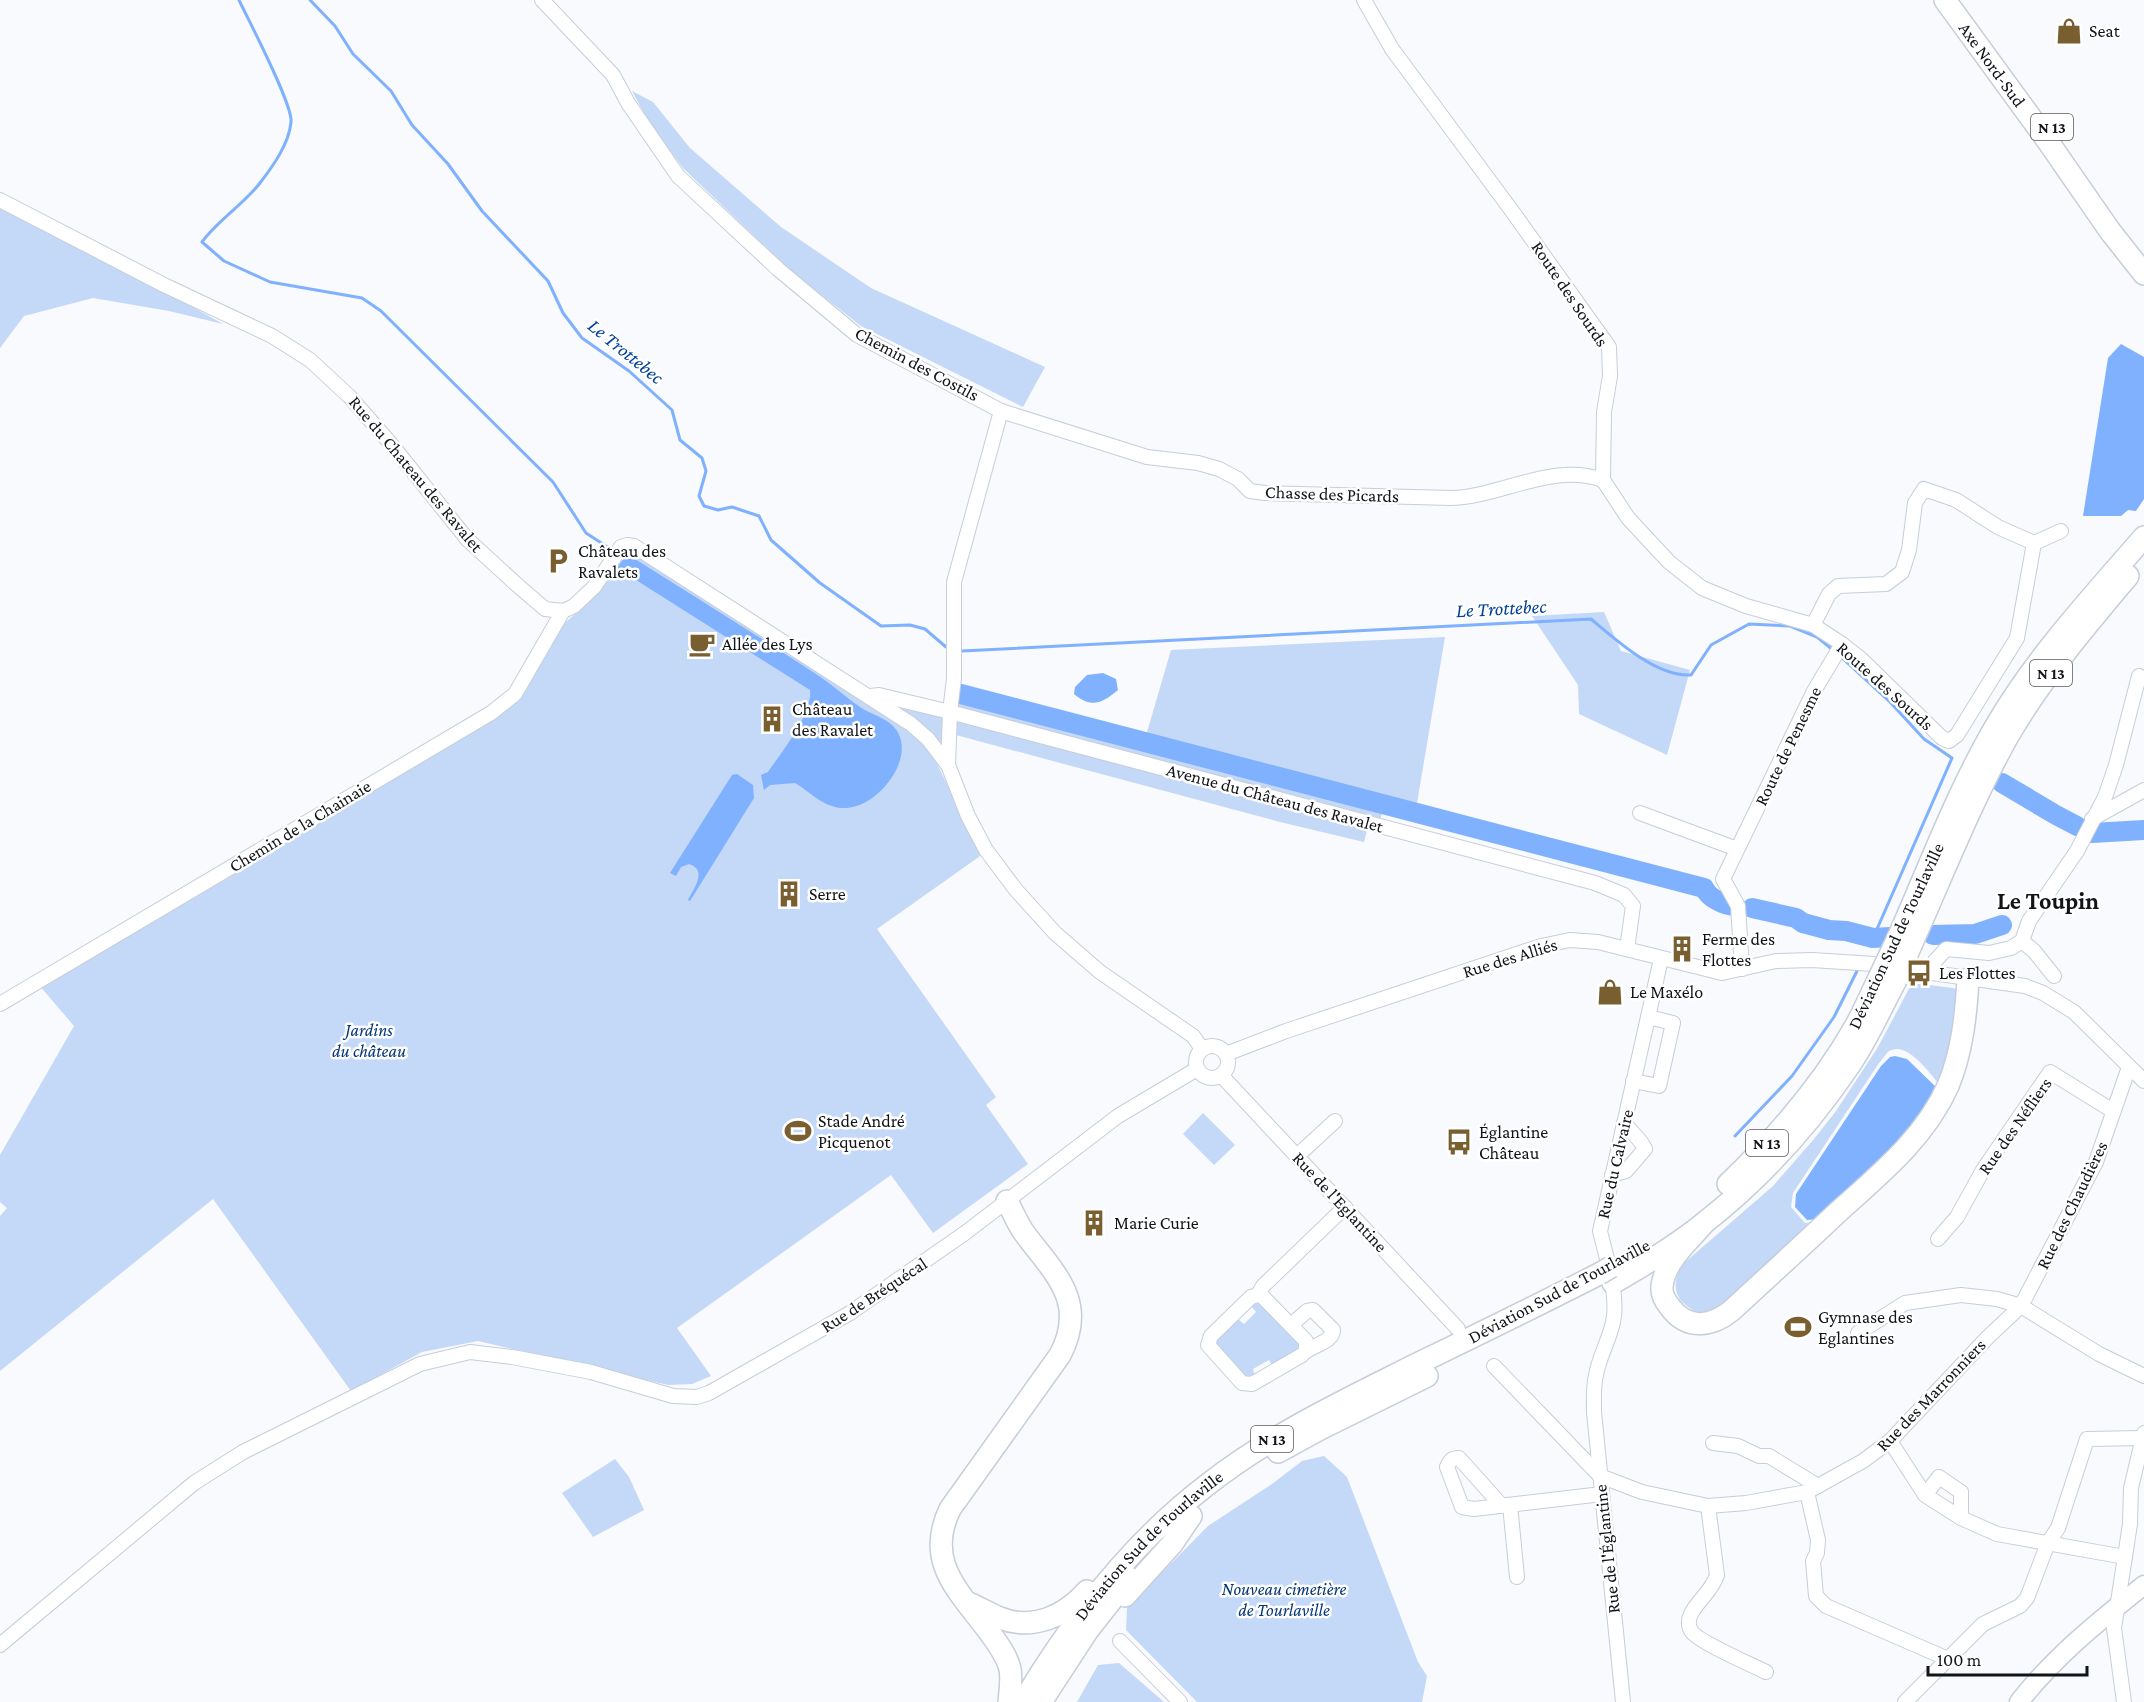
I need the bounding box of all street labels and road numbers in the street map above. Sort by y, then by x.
street label: Axe Nord-Sud [1955,19,2030,111]
road number: N 13 [2031,114,2073,140]
street label: Route des Sourds [1527,238,1613,350]
street label: Chemin des Costils [852,323,982,405]
street label: Rue du Chateau des Ravalet [345,392,488,557]
street label: Chasse des Picards [1265,482,1399,506]
street label: Route des Sourds [1833,638,1937,734]
road number: N 13 [2030,660,2072,686]
street label: Route de Penesme [1751,683,1825,809]
street label: Avenue du Château des Ravalet [1165,759,1386,837]
street label: Chemin de la Chainaie [226,776,374,876]
street label: Déviation Sud de Tourlaville [1844,840,1948,1032]
street label: Rue des Alliés [1460,934,1560,982]
street label: Rue des Néfliers [1974,1074,2056,1178]
street label: Rue du Calvaire [1593,1107,1637,1221]
road number: N 13 [1746,1130,1788,1156]
street label: Rue des Chaudières [2032,1138,2112,1272]
street label: Rue de l'Eglantine [1289,1148,1392,1256]
street label: Déviation Sud de Tourlaville [1465,1235,1653,1347]
street label: Rue de Bréquécal [817,1253,931,1337]
street label: Rue des Marronniers [1872,1335,1990,1455]
road number: N 13 [1251,1426,1293,1452]
street label: Déviation Sud de Tourlaville [1071,1467,1227,1624]
street label: Rue de l'Églantine [1590,1483,1624,1614]

